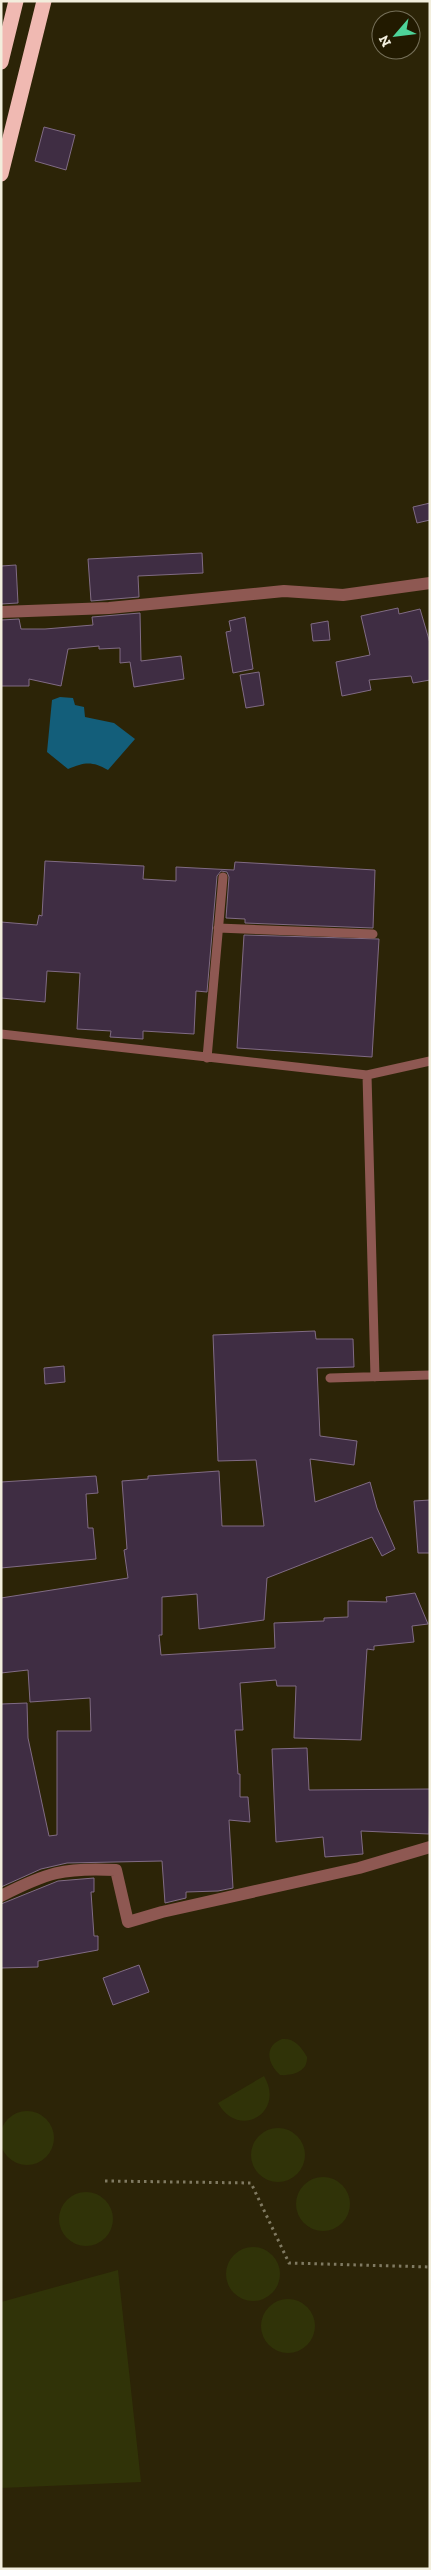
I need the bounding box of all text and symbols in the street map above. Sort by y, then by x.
north arrow [371,10,421,60]
text: N [375,32,395,50]

